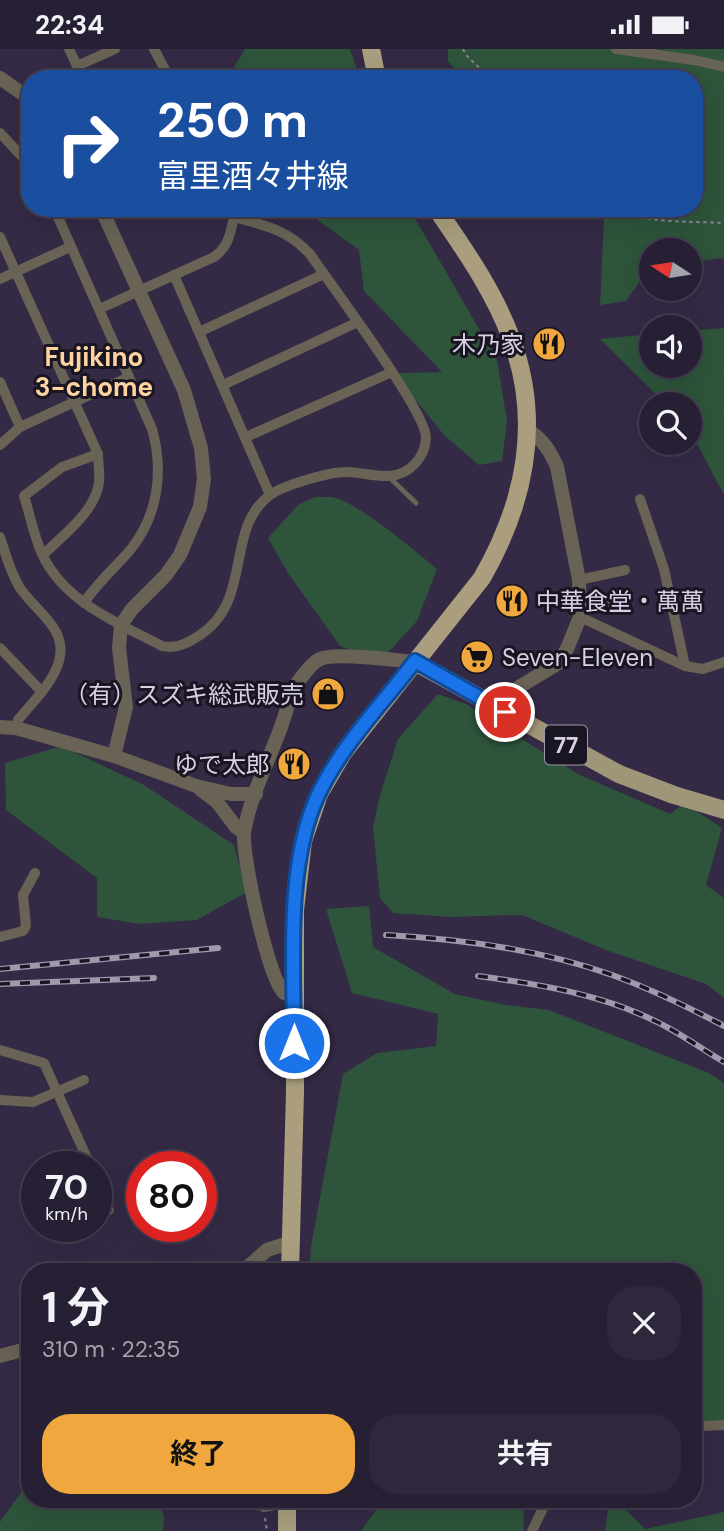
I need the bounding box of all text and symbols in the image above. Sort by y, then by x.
text: 22:34 [35,8,104,42]
text: 250 m [157,88,308,152]
icon: right [42,98,133,189]
text: 富里酒々井線 [157,155,349,197]
north arrow [639,238,702,301]
map controls [639,238,702,455]
button: sound [639,315,702,378]
restaurant icon: 木乃家 [530,325,568,363]
place label: 木乃家 [452,329,524,360]
district label: Fujikino 3-chome [35,340,153,404]
button: search [639,392,702,455]
restaurant icon: 中華食堂・萬萬 [493,582,531,620]
place label: 中華食堂・萬萬 [536,586,704,617]
supermarket icon: Seven-Eleven [458,638,496,676]
place label: Seven-Eleven [502,642,653,673]
shop icon: （有）スズキ総武販売 [309,675,347,713]
place label: （有）スズキ総武販売 [64,679,304,710]
pin [475,682,535,742]
icon: arrive [486,693,524,731]
road number: 77 [545,725,587,765]
restaurant icon: ゆで太郎 [275,745,313,783]
place label: ゆで太郎 [174,749,270,780]
position arrow [257,1006,331,1080]
speed limit sign: 80 [126,1151,217,1242]
text: 70 [45,1164,88,1210]
text: km/h [45,1202,88,1226]
text: 1 分 [42,1280,109,1335]
button: close [607,1286,681,1360]
text: 310 m · 22:35 [42,1334,180,1364]
button: 終了 [42,1414,355,1494]
button: 共有 [369,1414,681,1494]

